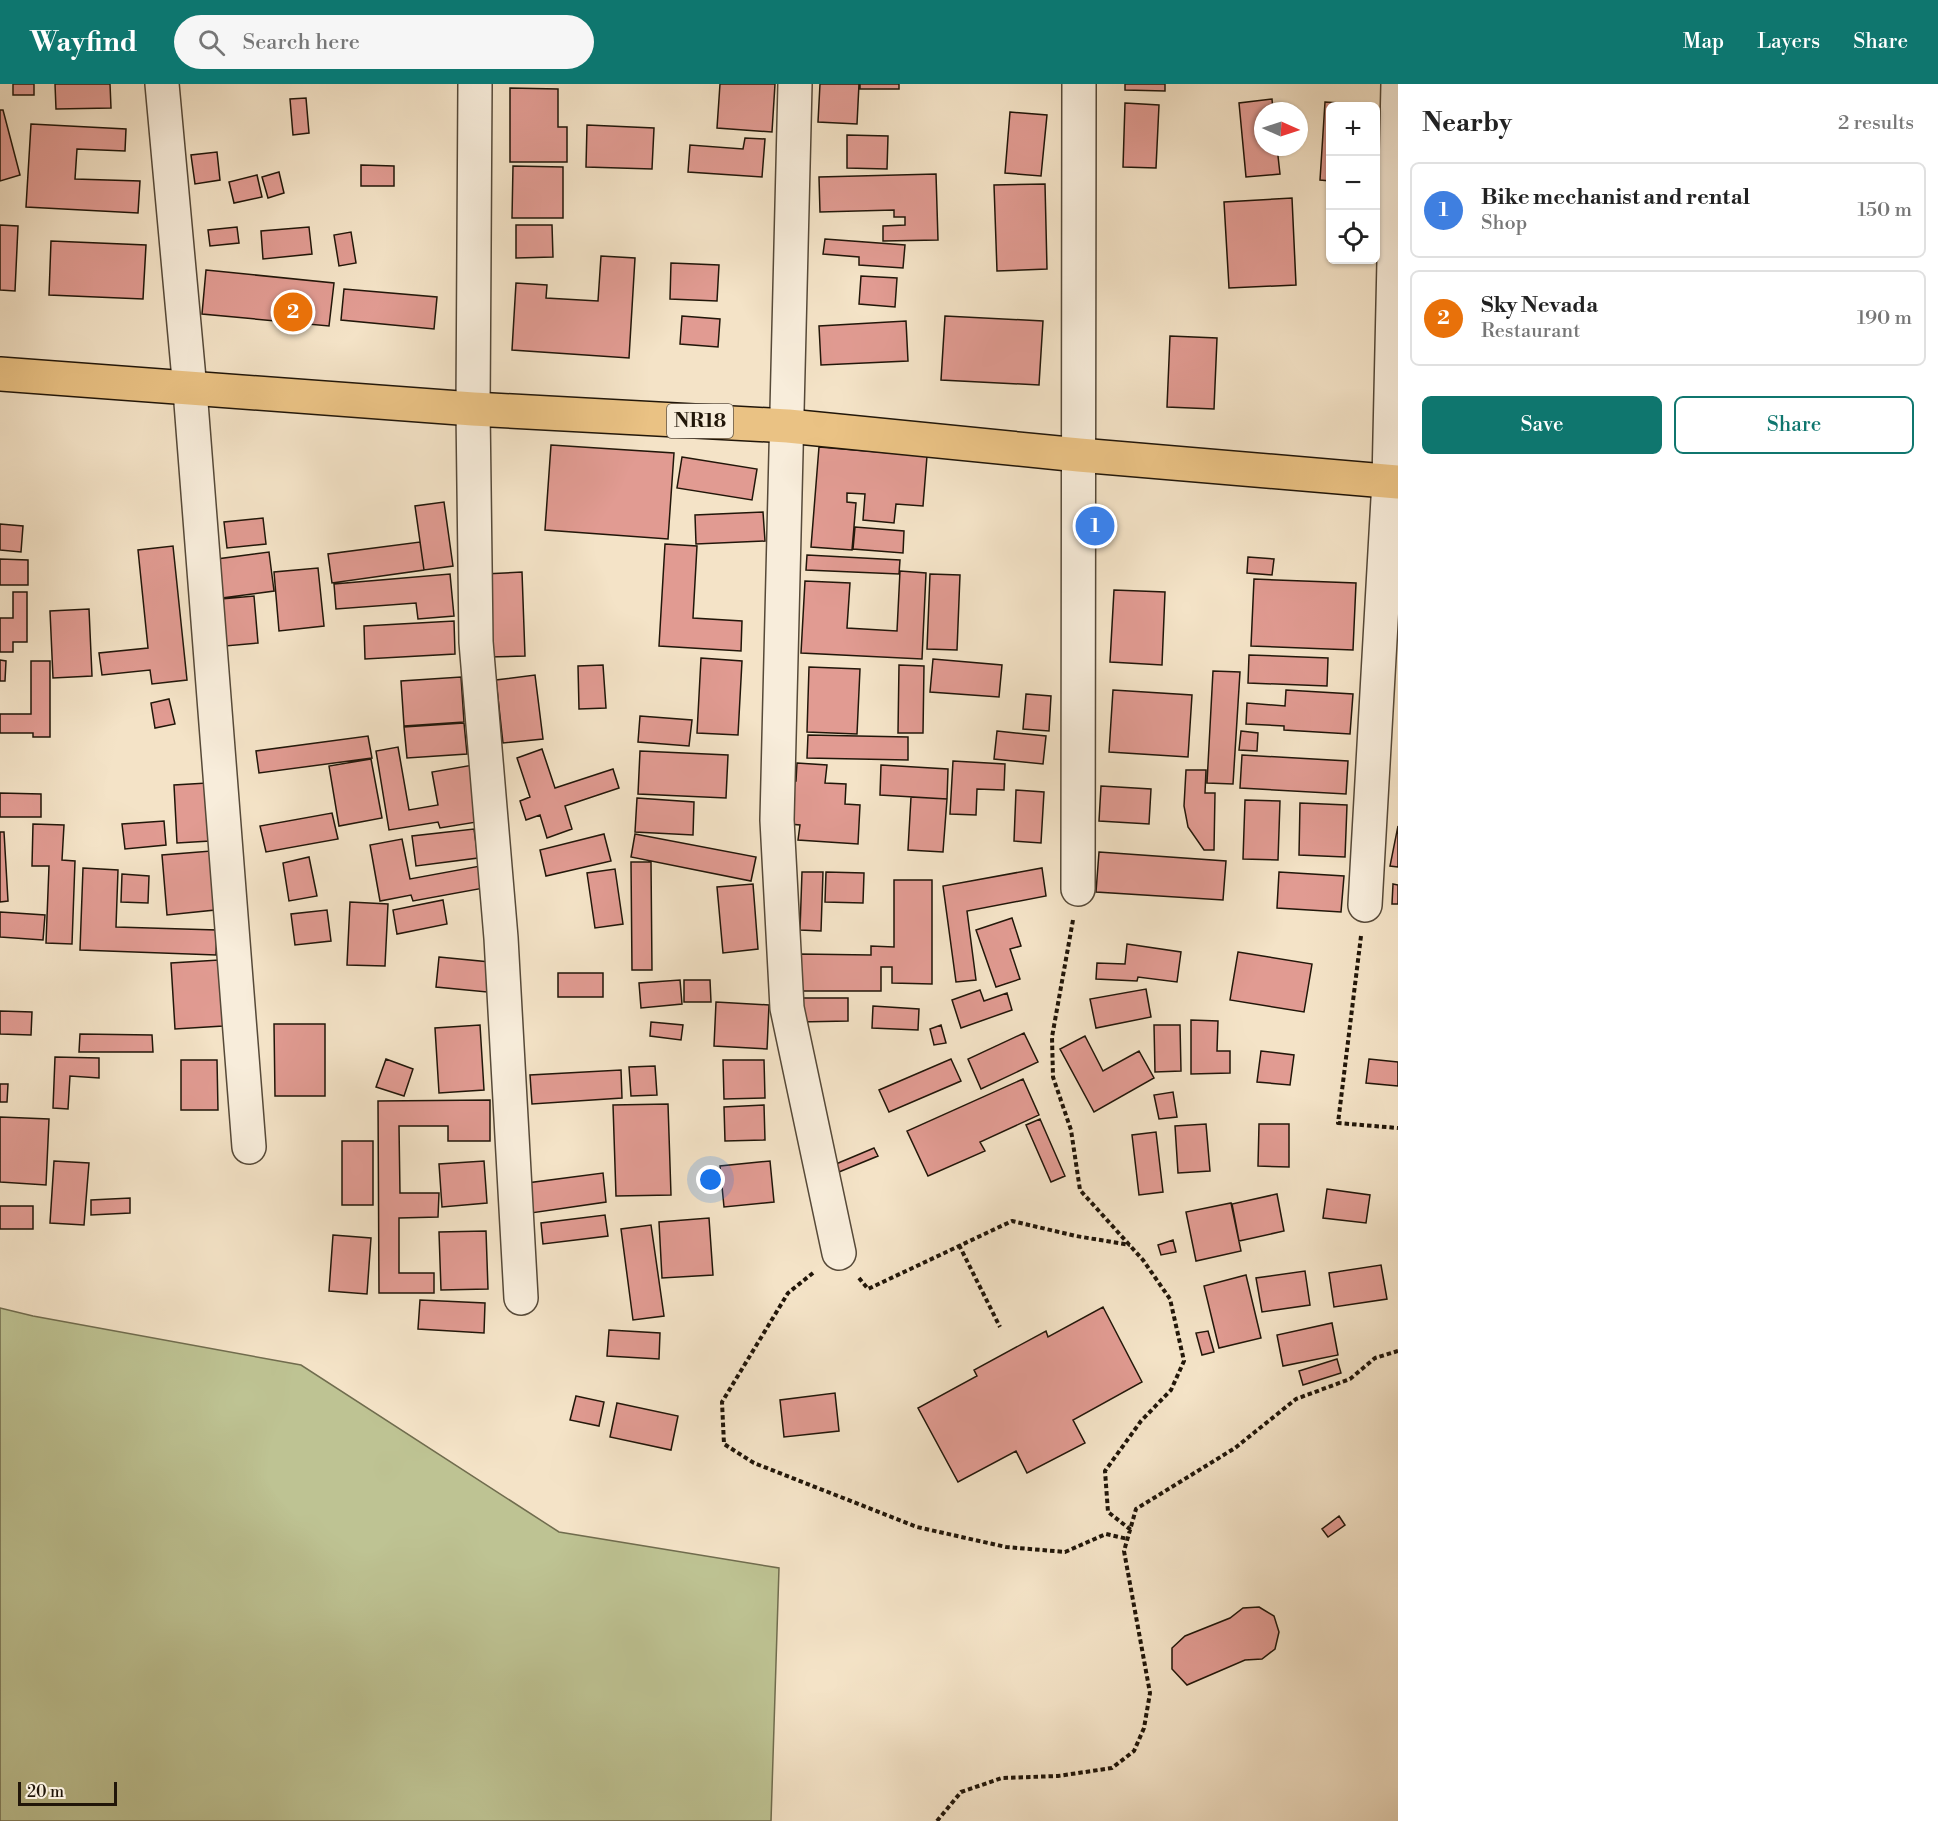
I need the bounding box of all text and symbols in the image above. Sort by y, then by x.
search box [174,15,594,69]
text: Wayfind [30,25,138,60]
icon: search [195,26,228,59]
text: Search here [243,29,360,56]
text: Map [1683,29,1724,55]
text: Layers [1757,29,1820,55]
text: Share [1853,29,1908,55]
north arrow [1254,102,1308,156]
map controls [1326,102,1380,264]
button: + [1326,102,1380,156]
text: Nearby [1422,107,1512,139]
text: 2 results [1838,111,1914,136]
button: − [1326,156,1380,210]
text: Bike mechanist and rental [1481,184,1750,211]
text: 1 [1439,198,1448,223]
text: 150 m [1857,198,1912,223]
button: locate [1326,210,1380,264]
text: Shop [1481,211,1527,236]
pin: 2 [274,290,312,334]
text: Sky Nevada [1481,292,1598,319]
text: 2 [1437,306,1450,331]
text: 190 m [1857,306,1912,331]
text: Restaurant [1481,319,1580,344]
button: Save [1422,396,1662,454]
button: Share [1674,396,1914,454]
road number: NR18 [667,404,733,438]
pin: 1 [1076,504,1114,548]
your location [696,1165,725,1194]
scale bar [18,1779,117,1806]
text: 20 m [27,1782,64,1802]

